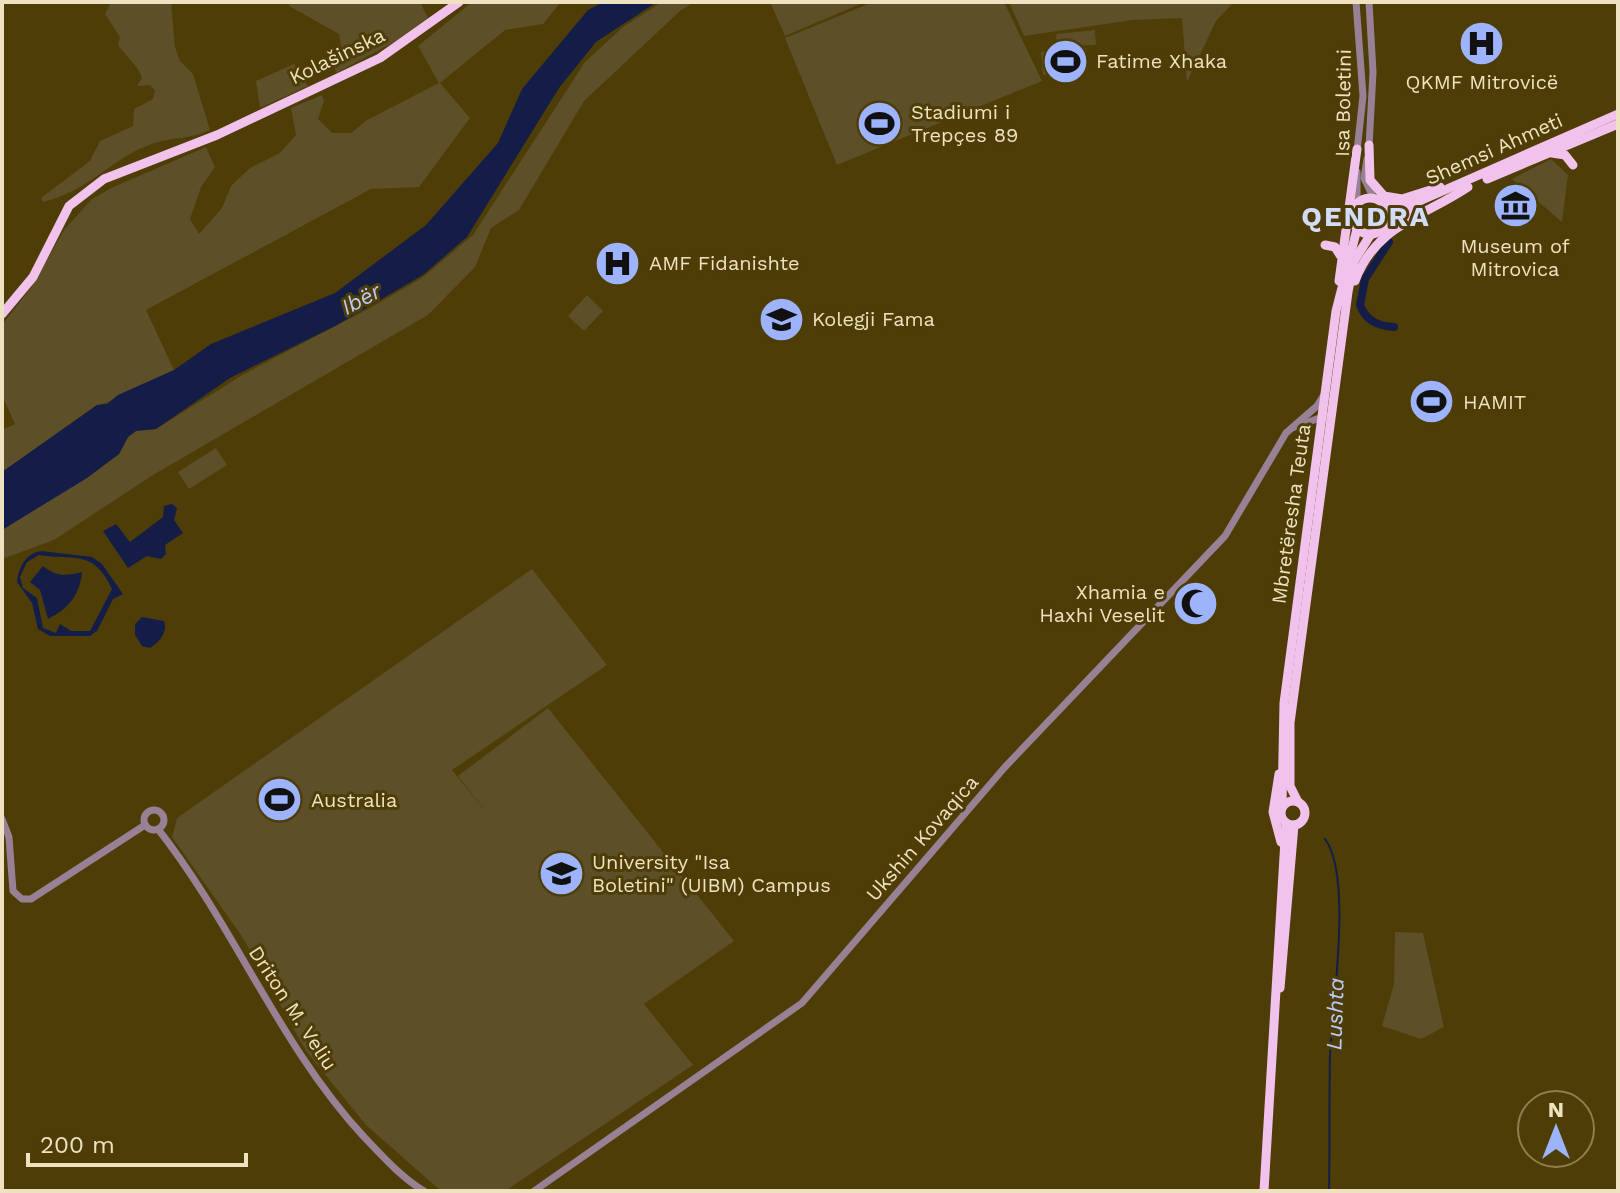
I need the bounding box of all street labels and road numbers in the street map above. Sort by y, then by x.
street label: Kolašinska [285,23,389,89]
street label: Isa Boletini [1330,49,1356,157]
street label: Shemsi Ahmeti [1422,108,1566,190]
street label: Mbretëresha Teuta [1266,423,1316,605]
street label: Ukshin Kovaqica [861,770,983,906]
street label: Driton M. Veliu [244,941,342,1075]

